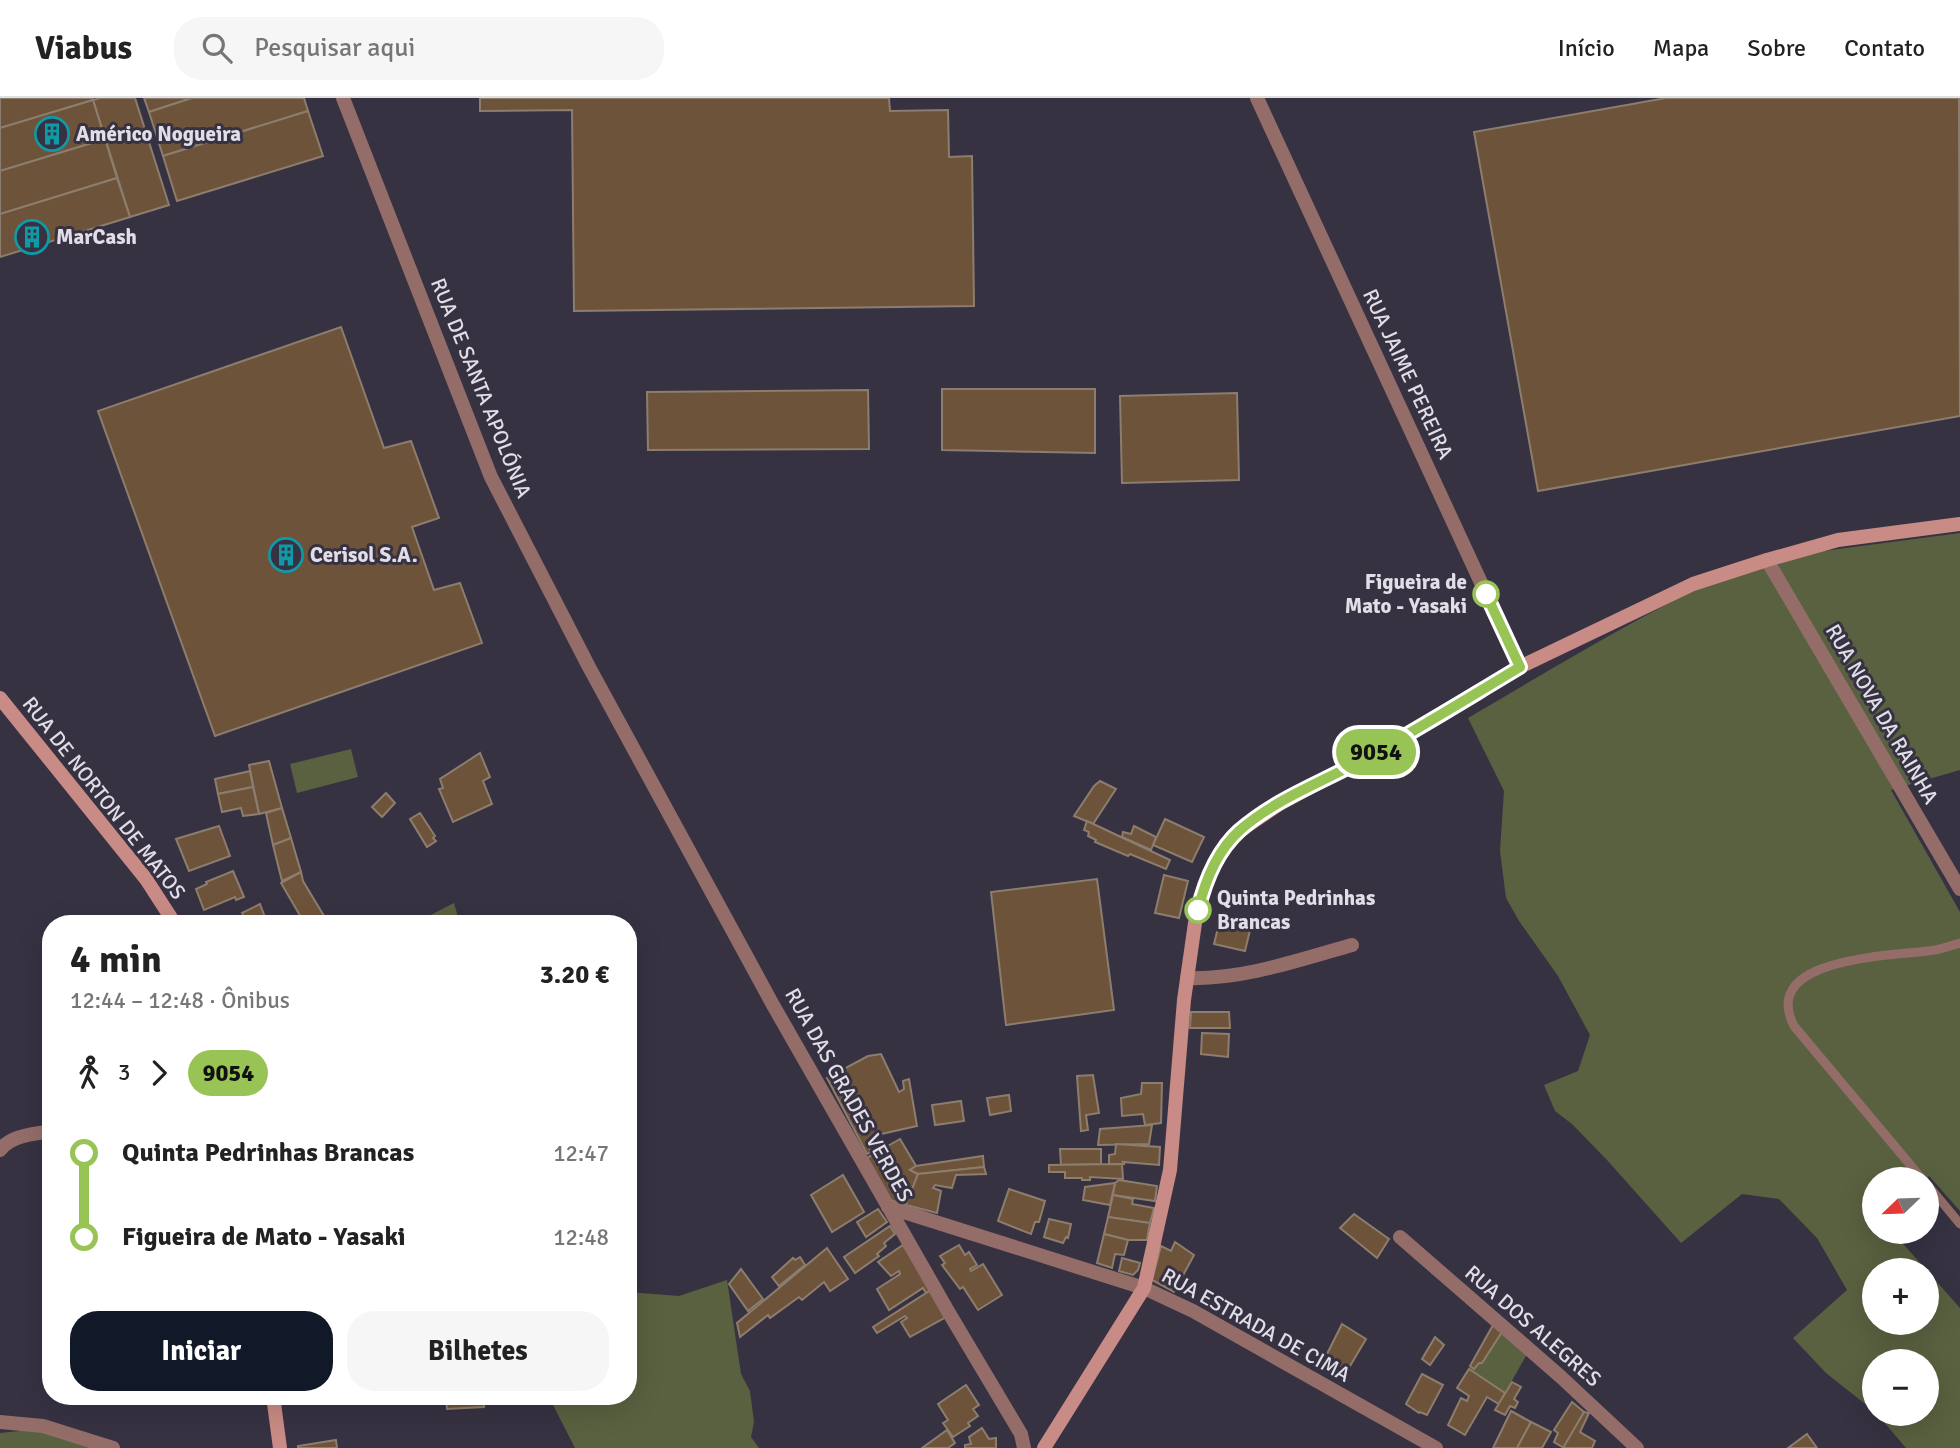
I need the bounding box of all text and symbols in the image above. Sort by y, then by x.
search box [174,17,664,80]
text: Viabus [35,28,132,69]
icon: search [198,29,236,67]
text: Pesquisar aqui [254,32,415,64]
text: Início [1558,33,1615,63]
text: Mapa [1653,33,1709,63]
text: Sobre [1747,33,1806,63]
text: Contato [1844,33,1925,63]
building icon: Américo Nogueira [33,115,71,153]
place label: Américo Nogueira [76,121,241,147]
building icon: MarCash [13,218,51,256]
place label: MarCash [56,224,137,250]
street label: RUA DE SANTA APOLÓNIA [425,274,537,502]
street label: RUA JAIME PEREIRA [1357,285,1459,463]
building icon: Cerisol S.A. [267,536,305,574]
place label: Cerisol S.A. [310,542,418,568]
place label: Figueira de Mato - Yasaki [1345,569,1467,619]
marker: Figueira de Mato - Yasaki [1473,581,1499,607]
street label: RUA NOVA DA RAINHA [1820,619,1944,809]
street label: RUA DE NORTON DE MATOS [17,691,191,905]
line badge: 9054 [1327,729,1425,775]
text: 9054 [1350,737,1402,767]
place label: Quinta Pedrinhas Brancas [1217,885,1375,935]
marker: Quinta Pedrinhas Brancas [1185,897,1211,923]
text: 4 min [70,936,162,983]
text: 3.20 € [540,959,609,991]
street label: RUA DAS GRADES VERDES [779,984,919,1206]
text: 12:44 – 12:48 · Ônibus [70,986,290,1015]
icon: walk [70,1054,108,1092]
icon: forward [140,1054,178,1092]
text: 3 [118,1058,130,1087]
text: 9054 [202,1058,254,1088]
text: Quinta Pedrinhas Brancas [122,1137,414,1169]
text: 12:47 [553,1139,609,1168]
north arrow [1862,1167,1939,1244]
map controls [1862,1167,1939,1426]
text: Figueira de Mato - Yasaki [122,1221,406,1253]
text: 12:48 [553,1223,609,1252]
button: + [1862,1258,1939,1335]
street label: RUA DOS ALEGRES [1460,1260,1606,1392]
street label: RUA ESTRADA DE CIMA [1157,1262,1355,1388]
button: Iniciar [70,1311,333,1391]
button: Bilhetes [347,1311,609,1391]
button: − [1862,1349,1939,1426]

